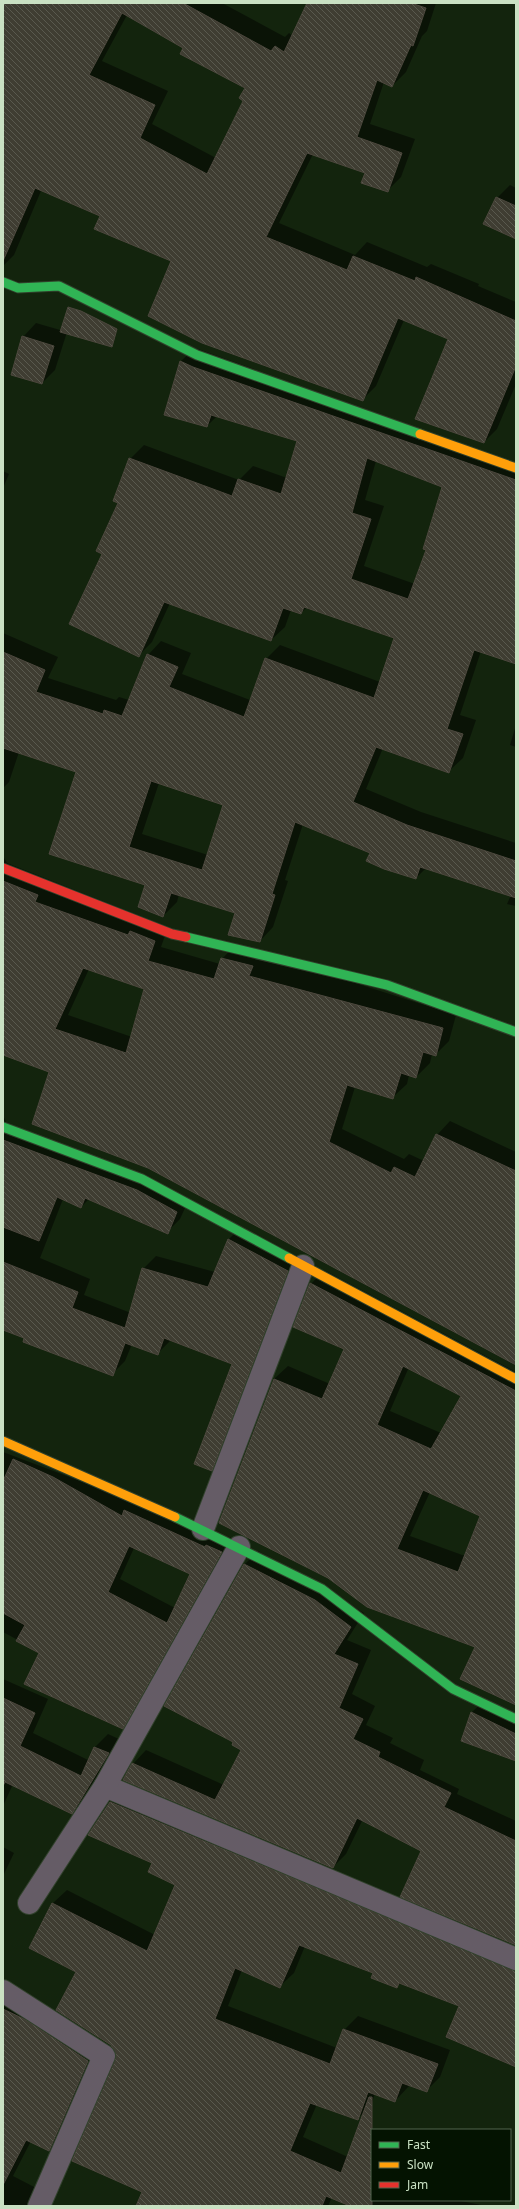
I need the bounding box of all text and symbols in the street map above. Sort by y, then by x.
legend [371,2129,511,2201]
text: Fast [407,2136,431,2153]
text: Slow [407,2156,434,2173]
text: Jam [406,2176,428,2193]

